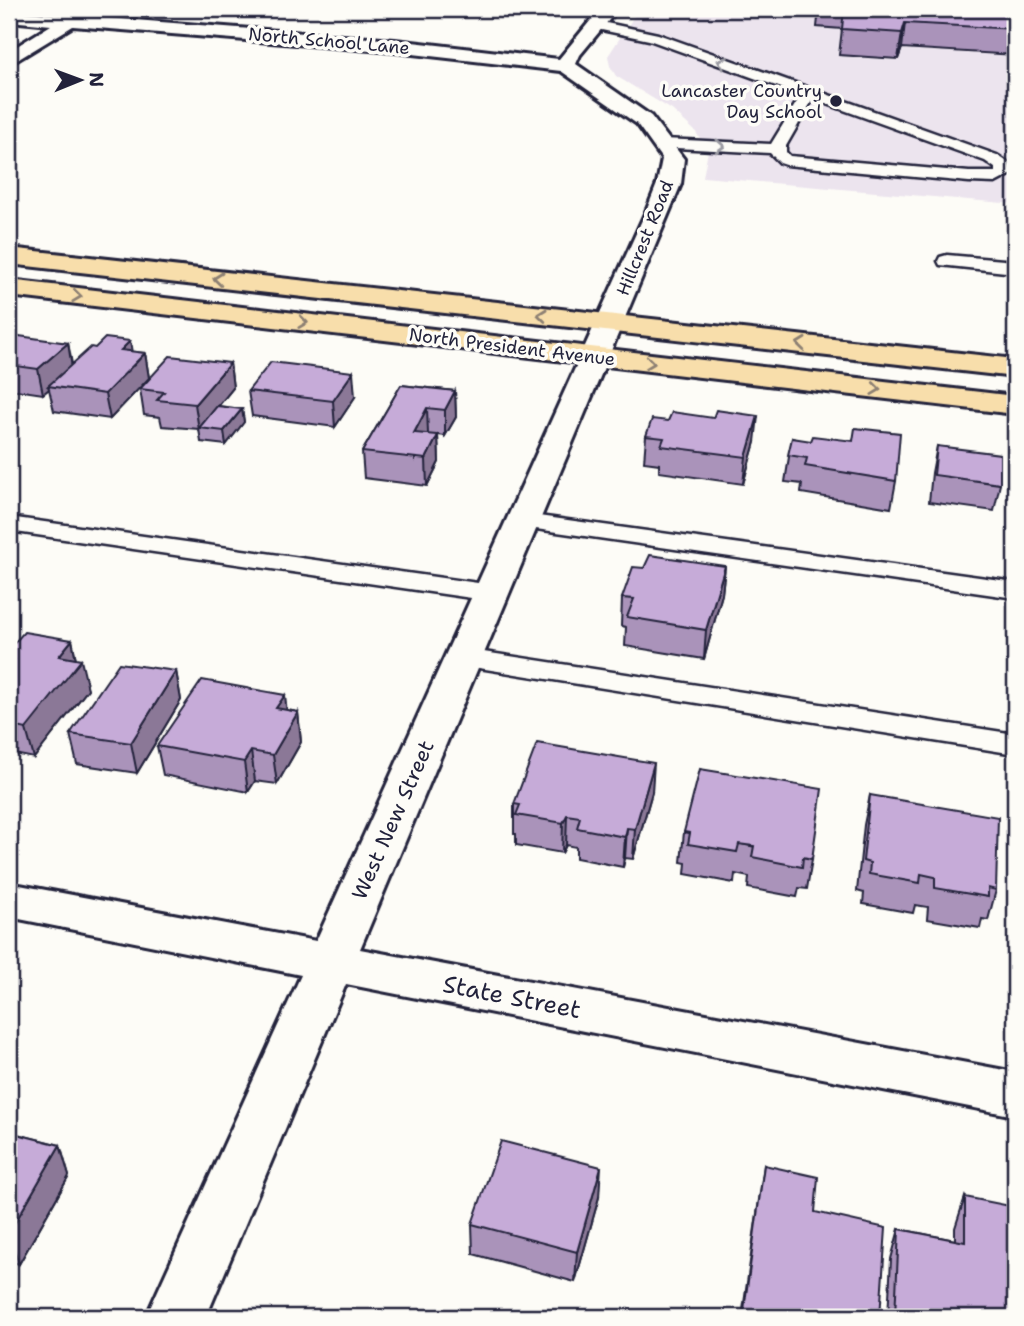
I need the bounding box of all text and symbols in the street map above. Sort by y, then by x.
street label: North School Lane [247,22,411,60]
north arrow [46,46,116,116]
one-way arrow [716,56,728,70]
text: N [84,72,109,87]
place label: Lancaster Country Day School [661,79,823,124]
marker: Lancaster Country Day School [828,93,844,109]
one-way arrow [715,138,726,153]
street label: Hillcrest Road [611,177,679,299]
one-way arrow [213,272,224,287]
one-way arrow [71,289,82,304]
one-way arrow [536,308,548,323]
one-way arrow [297,315,308,330]
street label: North President Avenue [407,322,617,372]
one-way arrow [796,337,807,352]
one-way arrow [644,355,656,370]
one-way arrow [871,381,882,396]
street label: West New Street [345,736,441,904]
street label: State Street [440,968,584,1026]

